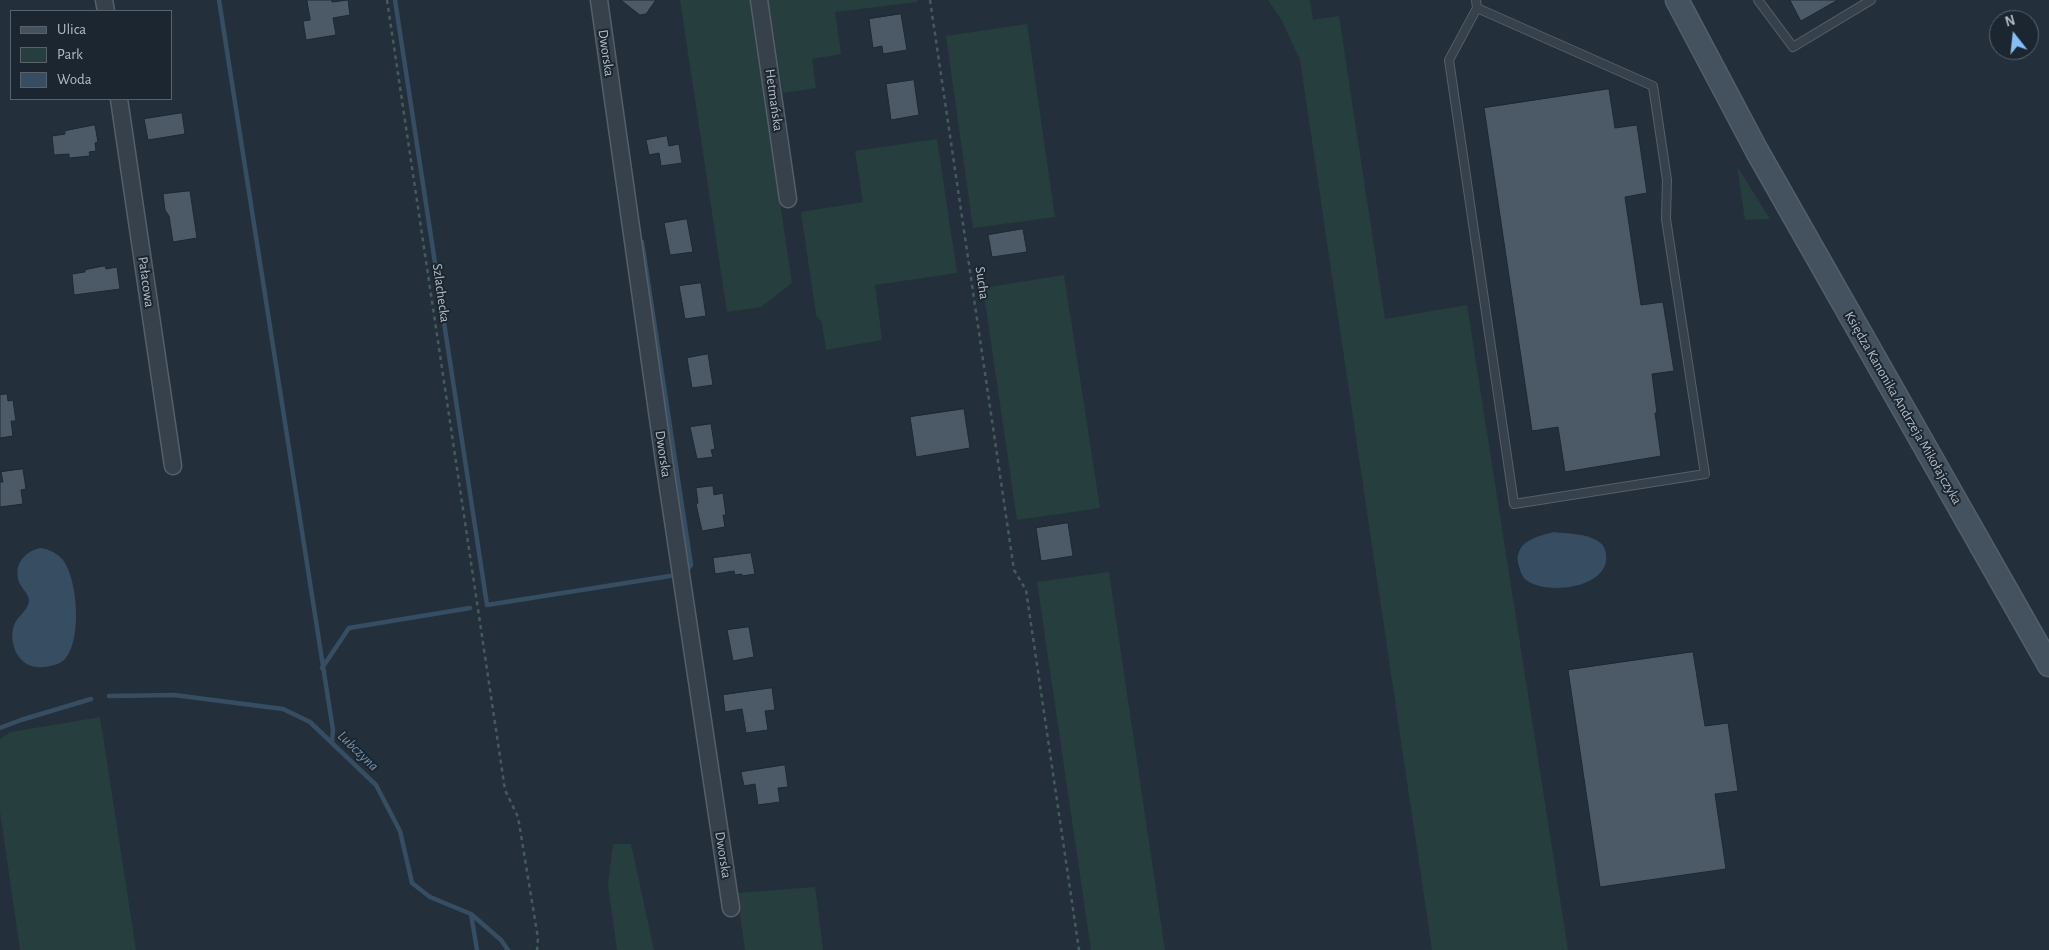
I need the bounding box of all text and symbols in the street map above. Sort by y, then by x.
legend [10,10,172,100]
north arrow [1989,10,2039,60]
text: N [2004,13,2017,30]
text: Ulica [57,22,86,37]
street label: Dworska [594,28,618,78]
text: Park [57,47,83,62]
street label: Hetmańska [761,68,787,132]
text: Woda [57,72,92,87]
street label: Pałacowa [134,255,158,309]
street label: Szlachecka [429,262,453,324]
street label: Sucha [971,266,993,300]
street label: Księdza Kanonika Andrzeja Mikołajczyka [1841,308,1965,508]
street label: Dworska [651,429,675,479]
water label: Lubczyna [334,727,382,775]
street label: Dworska [711,830,735,880]

